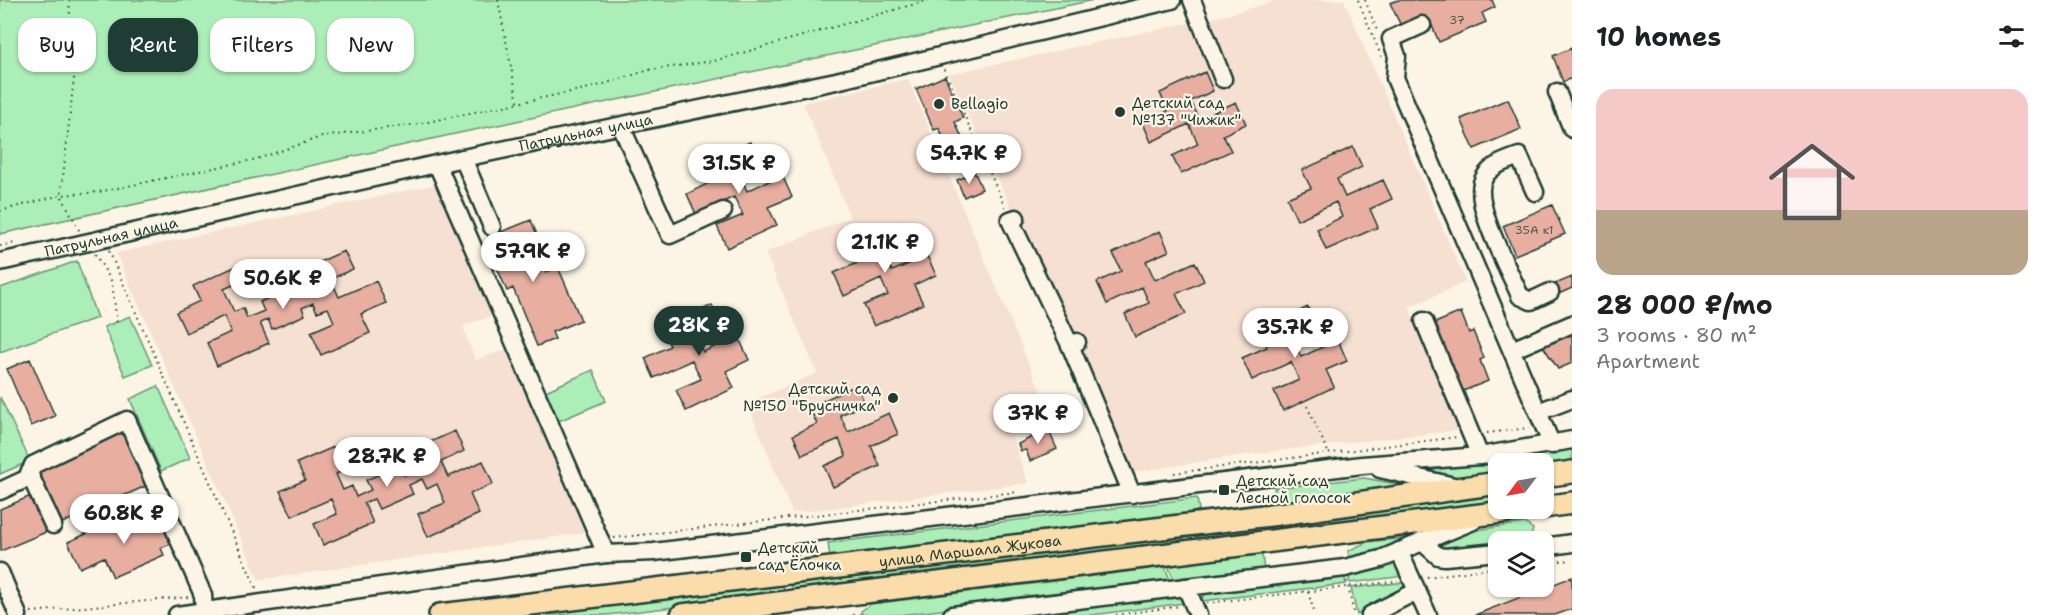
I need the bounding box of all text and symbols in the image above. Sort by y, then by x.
house number: 37 [1449,12,1465,28]
chip: Buy [18,18,96,72]
chip: Rent [108,18,198,72]
chip: Filters [210,18,315,72]
chip: New [327,18,414,72]
text: 10 homes [1596,19,1721,54]
icon: filters [1995,20,2028,53]
place label: Детский сад №137 "Чижик" [1132,93,1241,130]
place label: Bellagio [951,94,1008,114]
marker: Bellagio [932,97,946,111]
marker: Детский сад №137 "Чижик" [1113,105,1127,119]
street label: Патрульная улица [517,109,655,156]
icon: home [1758,128,1866,236]
pin: 54.7K ₽ [914,134,1024,185]
text: 54.7K ₽ [930,140,1008,166]
pin: 31.5K ₽ [684,144,794,195]
text: 31.5K ₽ [702,150,776,176]
street label: Патрульная улица [43,212,180,262]
house number: 35А к1 [1515,222,1553,238]
pin: 21.1K ₽ [830,223,940,274]
text: 21.1K ₽ [851,229,919,255]
pin: 57.9K ₽ [478,232,588,283]
text: 57.9K ₽ [495,238,571,264]
pin: 50.6K ₽ [228,259,338,310]
text: 50.6K ₽ [243,265,323,291]
text: 28 000 ₽/mo [1596,287,1773,322]
pin: 28K ₽ [657,306,741,357]
pin: 35.7K ₽ [1240,308,1350,359]
text: 28K ₽ [668,312,730,338]
text: 35.7K ₽ [1256,314,1334,340]
text: 3 rooms · 80 m² [1596,322,1757,348]
text: Apartment [1596,348,1700,374]
place label: Детский сад №150 "Брусничка" [743,379,881,416]
marker: Детский сад №150 "Брусничка" [886,391,900,405]
pin: 37K ₽ [996,394,1080,445]
text: 37K ₽ [1007,400,1069,426]
pin: 28.7K ₽ [332,437,442,488]
text: 28.7K ₽ [347,443,427,469]
north arrow [1488,453,1554,519]
map controls [1488,453,1554,597]
place label: Детский сад Лесной голосок [1236,471,1351,508]
marker: Детский сад Лесной голосок [1217,483,1231,497]
pin: 60.8K ₽ [69,494,179,545]
text: 60.8K ₽ [84,500,164,526]
street label: улица Маршала Жукова [878,530,1063,572]
button: layers [1488,531,1554,597]
place label: Детский сад Ёлочка [758,538,842,575]
marker: Детский сад Ёлочка [739,550,753,564]

